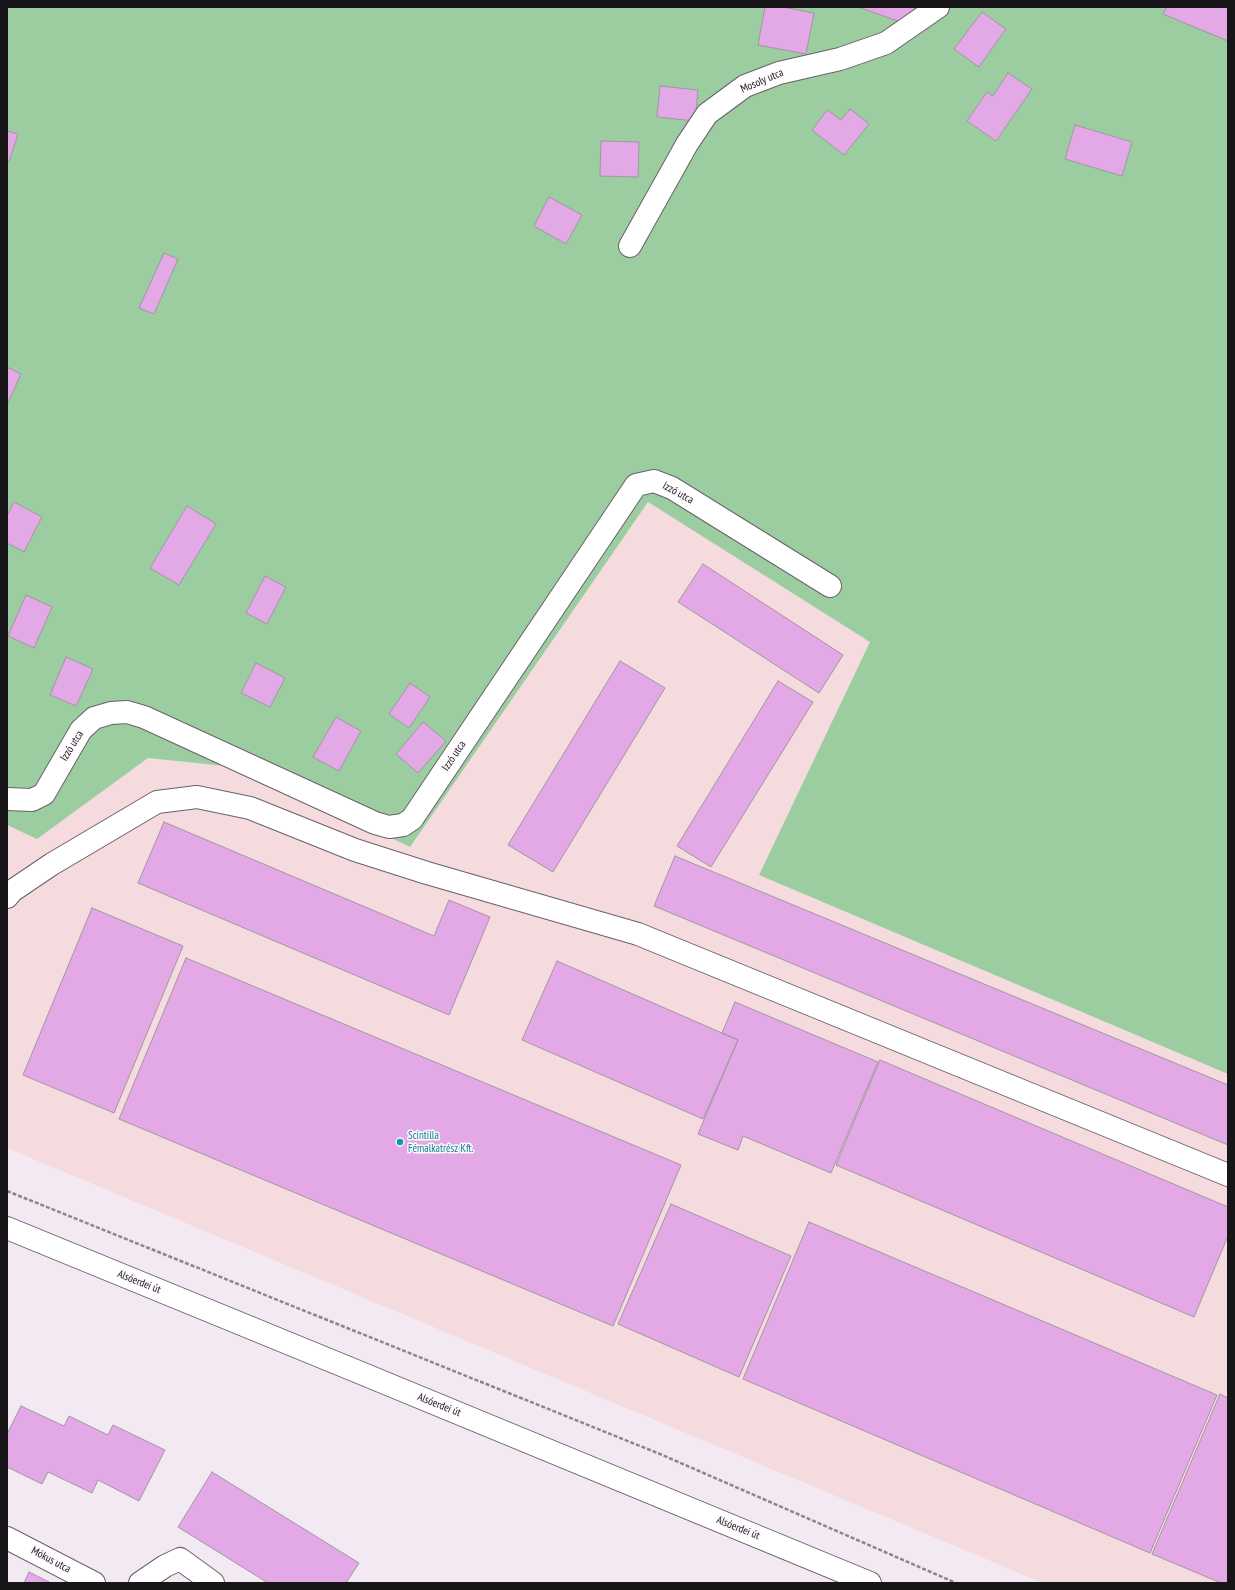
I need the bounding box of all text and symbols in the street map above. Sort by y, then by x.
street label: Mosoly utca [739,66,785,96]
street label: Izzó utca [660,479,696,507]
street label: Izzó utca [58,728,86,764]
street label: Izzó utca [439,738,469,774]
place label: Scintilla Fémalkatrész Kft. [408,1129,474,1155]
marker: Scintilla Fémalkatrész Kft. [395,1137,405,1147]
street label: Alsóerdei út [115,1267,163,1297]
street label: Alsóerdei út [415,1390,463,1420]
street label: Alsóerdei út [714,1513,762,1543]
street label: Mókus utca [29,1544,73,1576]

